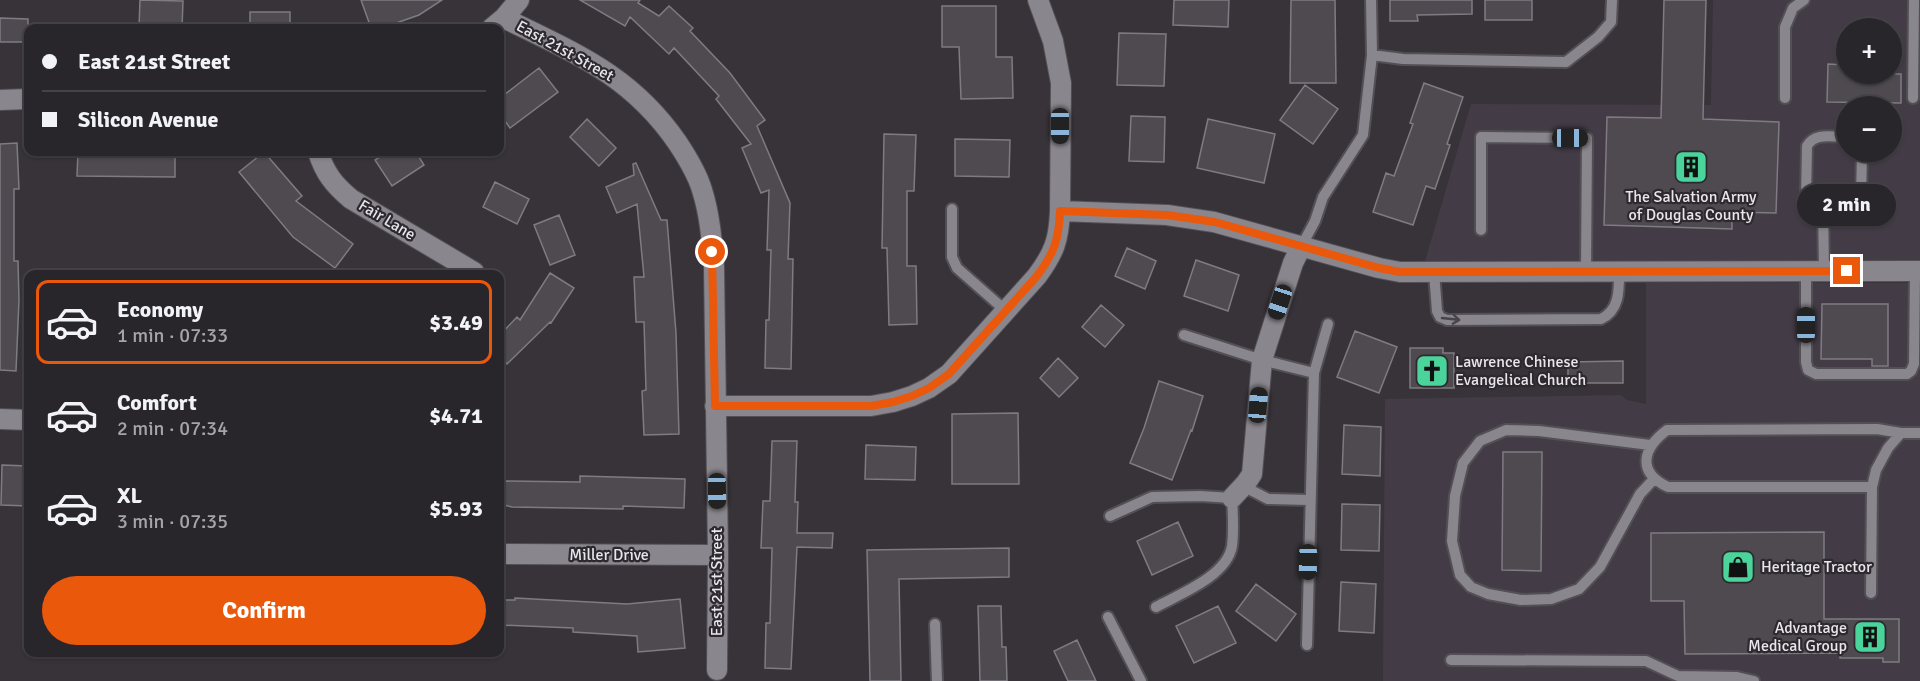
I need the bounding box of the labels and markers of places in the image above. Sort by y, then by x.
building icon: The Salvation Army of Douglas County [1673,149,1709,185]
place label: The Salvation Army of Douglas County [1625,187,1757,225]
place label: Lawrence Chinese Evangelical Church [1455,352,1586,390]
church icon: Lawrence Chinese Evangelical Church [1414,353,1450,389]
shop icon: Heritage Tractor [1720,549,1756,585]
place label: Heritage Tractor [1761,557,1872,577]
place label: Advantage Medical Group [1748,618,1847,656]
building icon: Advantage Medical Group [1852,619,1888,655]

